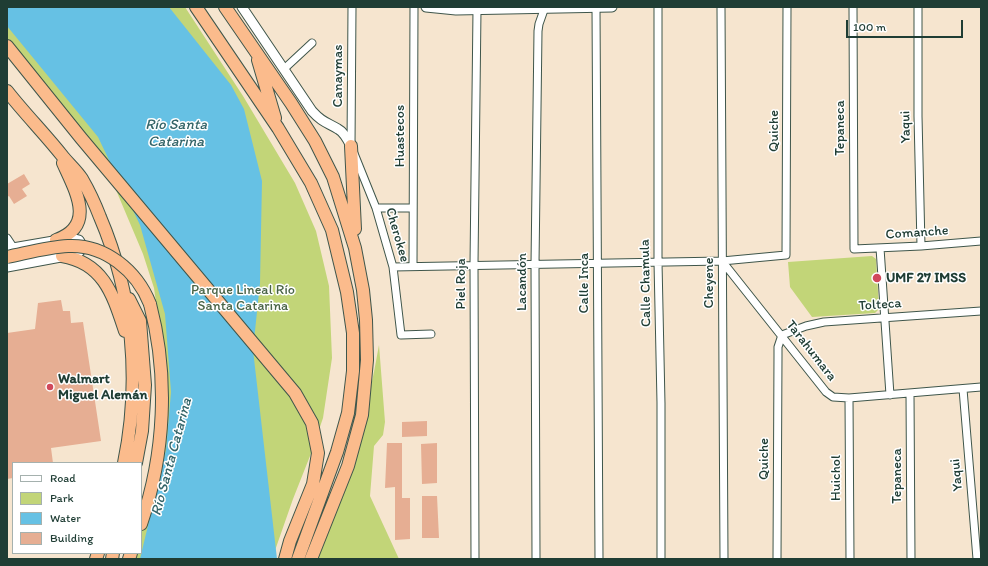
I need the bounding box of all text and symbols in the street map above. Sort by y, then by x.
scale bar [848,12,965,38]
text: 100 m [853,20,886,34]
street label: Canaymas [330,45,346,107]
street label: Tepaneca [832,100,848,156]
street label: Huastecos [392,105,408,167]
street label: Quiche [766,110,782,152]
street label: Yaqui [897,111,915,143]
water label: Río Santa Catarina [145,116,207,151]
street label: Cherokee [381,206,413,264]
street label: Comanche [885,222,949,244]
street label: Calle Chamula [637,239,655,327]
street label: Lacandón [514,253,530,311]
street label: Calle Inca [576,253,592,313]
street label: Cheyene [701,257,717,309]
street label: Piel Roja [453,258,469,310]
place label: UMF 27 IMSS [886,270,966,286]
marker: UMF 27 IMSS [871,272,883,284]
park label: Parque Lineal Río Santa Catarina [191,282,295,314]
street label: Tolteca [858,295,902,315]
street label: Tarahumara [782,317,840,385]
place label: Walmart Miguel Alemán [58,371,147,404]
marker: Walmart Miguel Alemán [45,382,55,392]
water label: Río Santa Catarina [148,396,196,518]
street label: Quiche [756,438,772,480]
street label: Tepaneca [889,448,905,504]
street label: Huichol [828,455,844,501]
street label: Yaqui [947,458,967,492]
legend [12,462,142,554]
text: Road [50,471,76,485]
text: Park [50,491,74,505]
text: Water [50,511,81,525]
text: Building [50,531,93,545]

